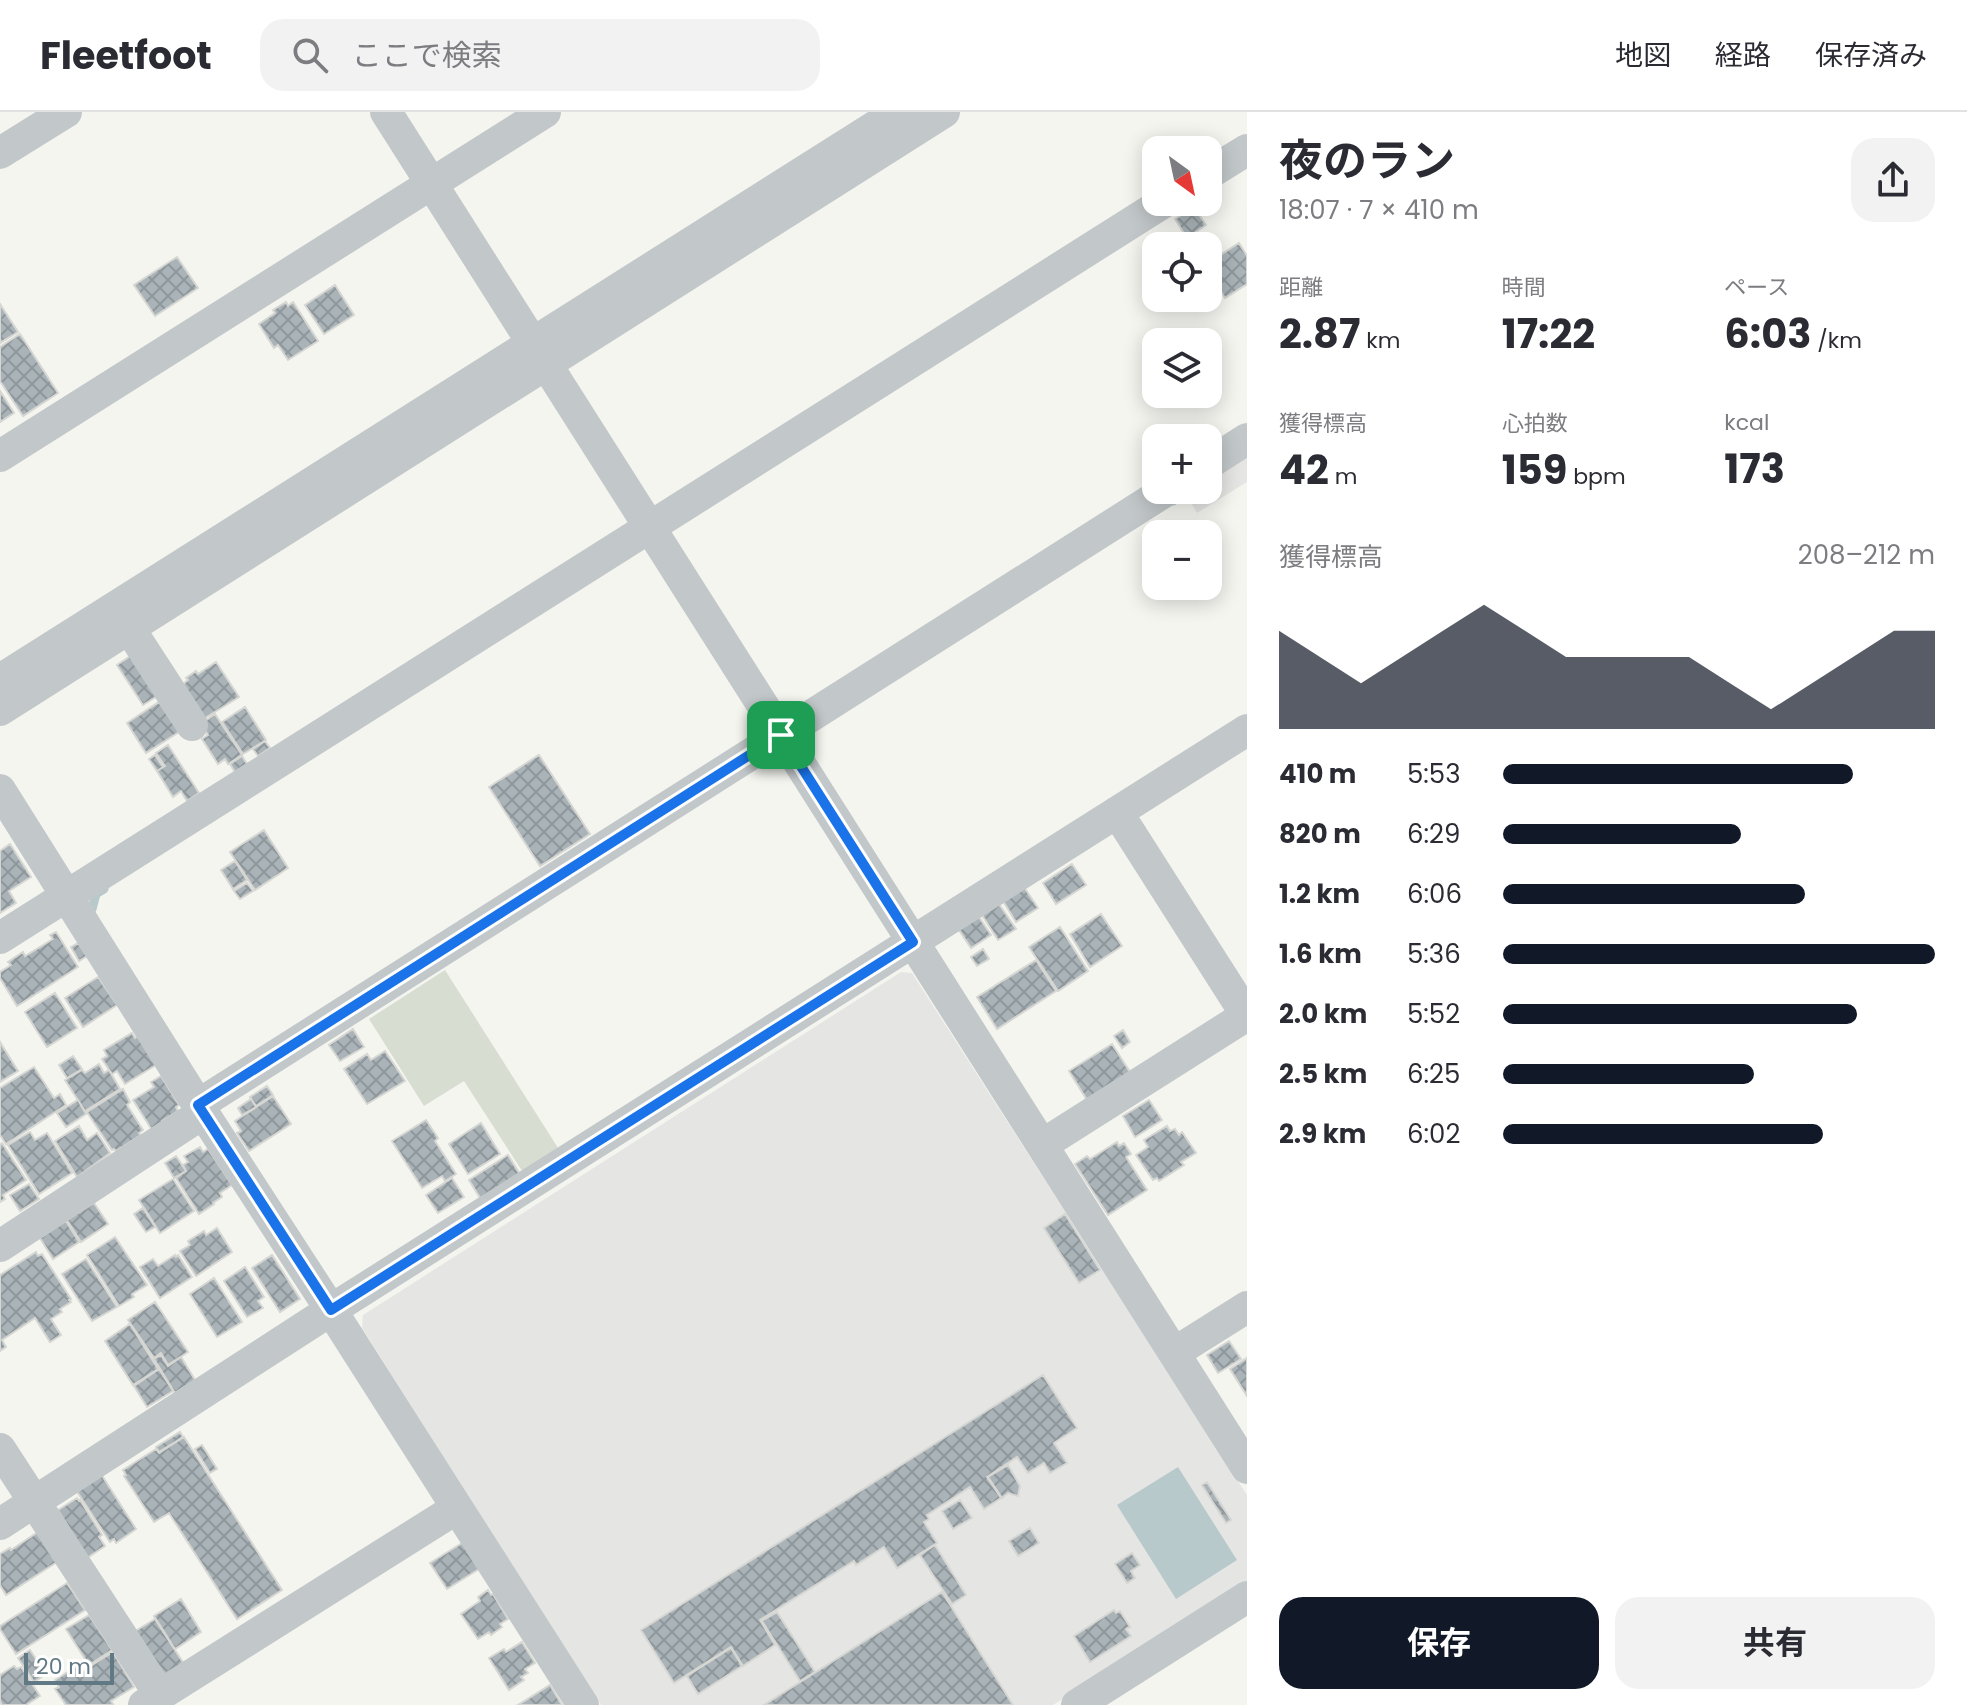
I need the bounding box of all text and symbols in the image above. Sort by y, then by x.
search box [260,19,820,91]
text: Fleetfoot [40,29,212,82]
icon: search [288,33,332,77]
text: ここで検索 [352,34,502,77]
text: 地図 [1615,36,1671,75]
text: 経路 [1715,36,1771,75]
text: 保存済み [1815,36,1927,75]
text: 夜のラン [1279,130,1455,191]
north arrow [1142,136,1222,216]
map controls [1142,136,1222,600]
button: share [1851,138,1935,222]
text: 18:07 · 7 × 410 m [1279,192,1479,228]
button: locate [1142,232,1222,312]
text: 距離 [1279,272,1323,303]
text: 時間 [1502,272,1546,303]
text: ペース [1724,272,1789,303]
text: 2.87 [1279,306,1360,362]
text: 17:22 [1502,306,1595,362]
text: 6:03 [1724,306,1811,362]
text: km [1360,325,1400,356]
text: /km [1811,325,1862,356]
button: layers [1142,328,1222,408]
text: kcal [1724,407,1769,438]
text: 獲得標高 [1279,408,1367,439]
text: 心拍数 [1502,408,1568,439]
button: + [1142,424,1222,504]
text: 173 [1724,441,1785,497]
text: 42 [1279,442,1329,498]
text: 159 [1502,442,1567,498]
text: m [1329,461,1357,492]
text: bpm [1567,461,1626,492]
button: − [1142,520,1222,600]
text: 208–212 m [1798,537,1935,573]
text: 獲得標高 [1279,539,1383,575]
pin [747,701,815,769]
icon: arrive [759,713,803,757]
text: 410 m [1279,756,1356,792]
text: 5:53 [1407,756,1461,792]
text: 820 m [1279,816,1361,852]
text: 6:29 [1407,816,1460,852]
text: 1.2 km [1279,876,1360,912]
text: 6:06 [1407,876,1462,912]
text: 1.6 km [1279,936,1362,972]
text: 5:36 [1407,936,1461,972]
text: 2.0 km [1279,996,1367,1032]
text: 5:52 [1407,996,1460,1032]
text: 2.5 km [1279,1056,1367,1092]
text: 6:25 [1407,1056,1460,1092]
text: 2.9 km [1279,1116,1366,1152]
text: 6:02 [1407,1116,1460,1152]
button: 保存 [1279,1597,1599,1689]
button: 共有 [1615,1597,1935,1689]
scale bar [24,1649,114,1685]
text: 20 m [36,1651,91,1682]

